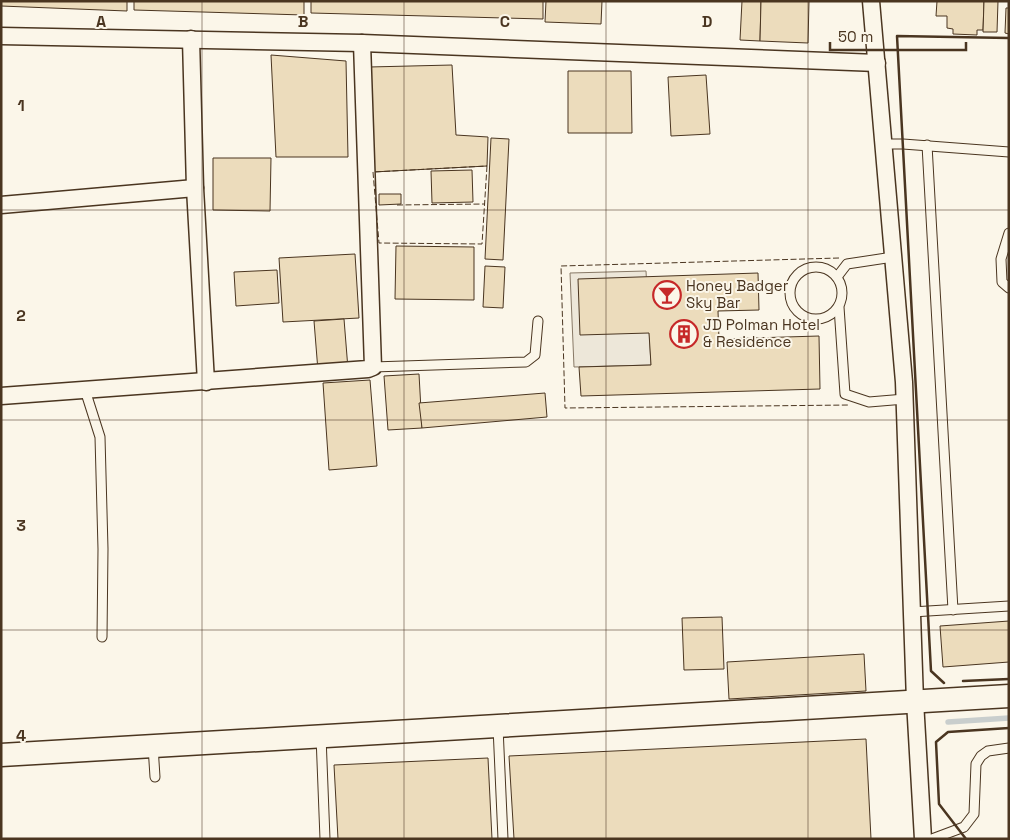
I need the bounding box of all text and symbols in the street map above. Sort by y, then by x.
text: A [96,11,106,32]
text: B [298,11,308,32]
text: C [500,11,510,32]
text: D [702,11,712,32]
scale bar [830,20,966,52]
text: 50 m [838,27,873,46]
text: 1 [17,95,25,116]
place label: Honey Badger Sky Bar [686,276,789,312]
bar icon: Honey Badger Sky Bar [652,280,682,310]
text: 2 [16,305,26,326]
place label: JD Polman Hotel & Residence [703,315,820,351]
building icon: JD Polman Hotel & Residence [669,319,699,349]
text: 3 [16,515,26,536]
text: 4 [16,725,26,746]

